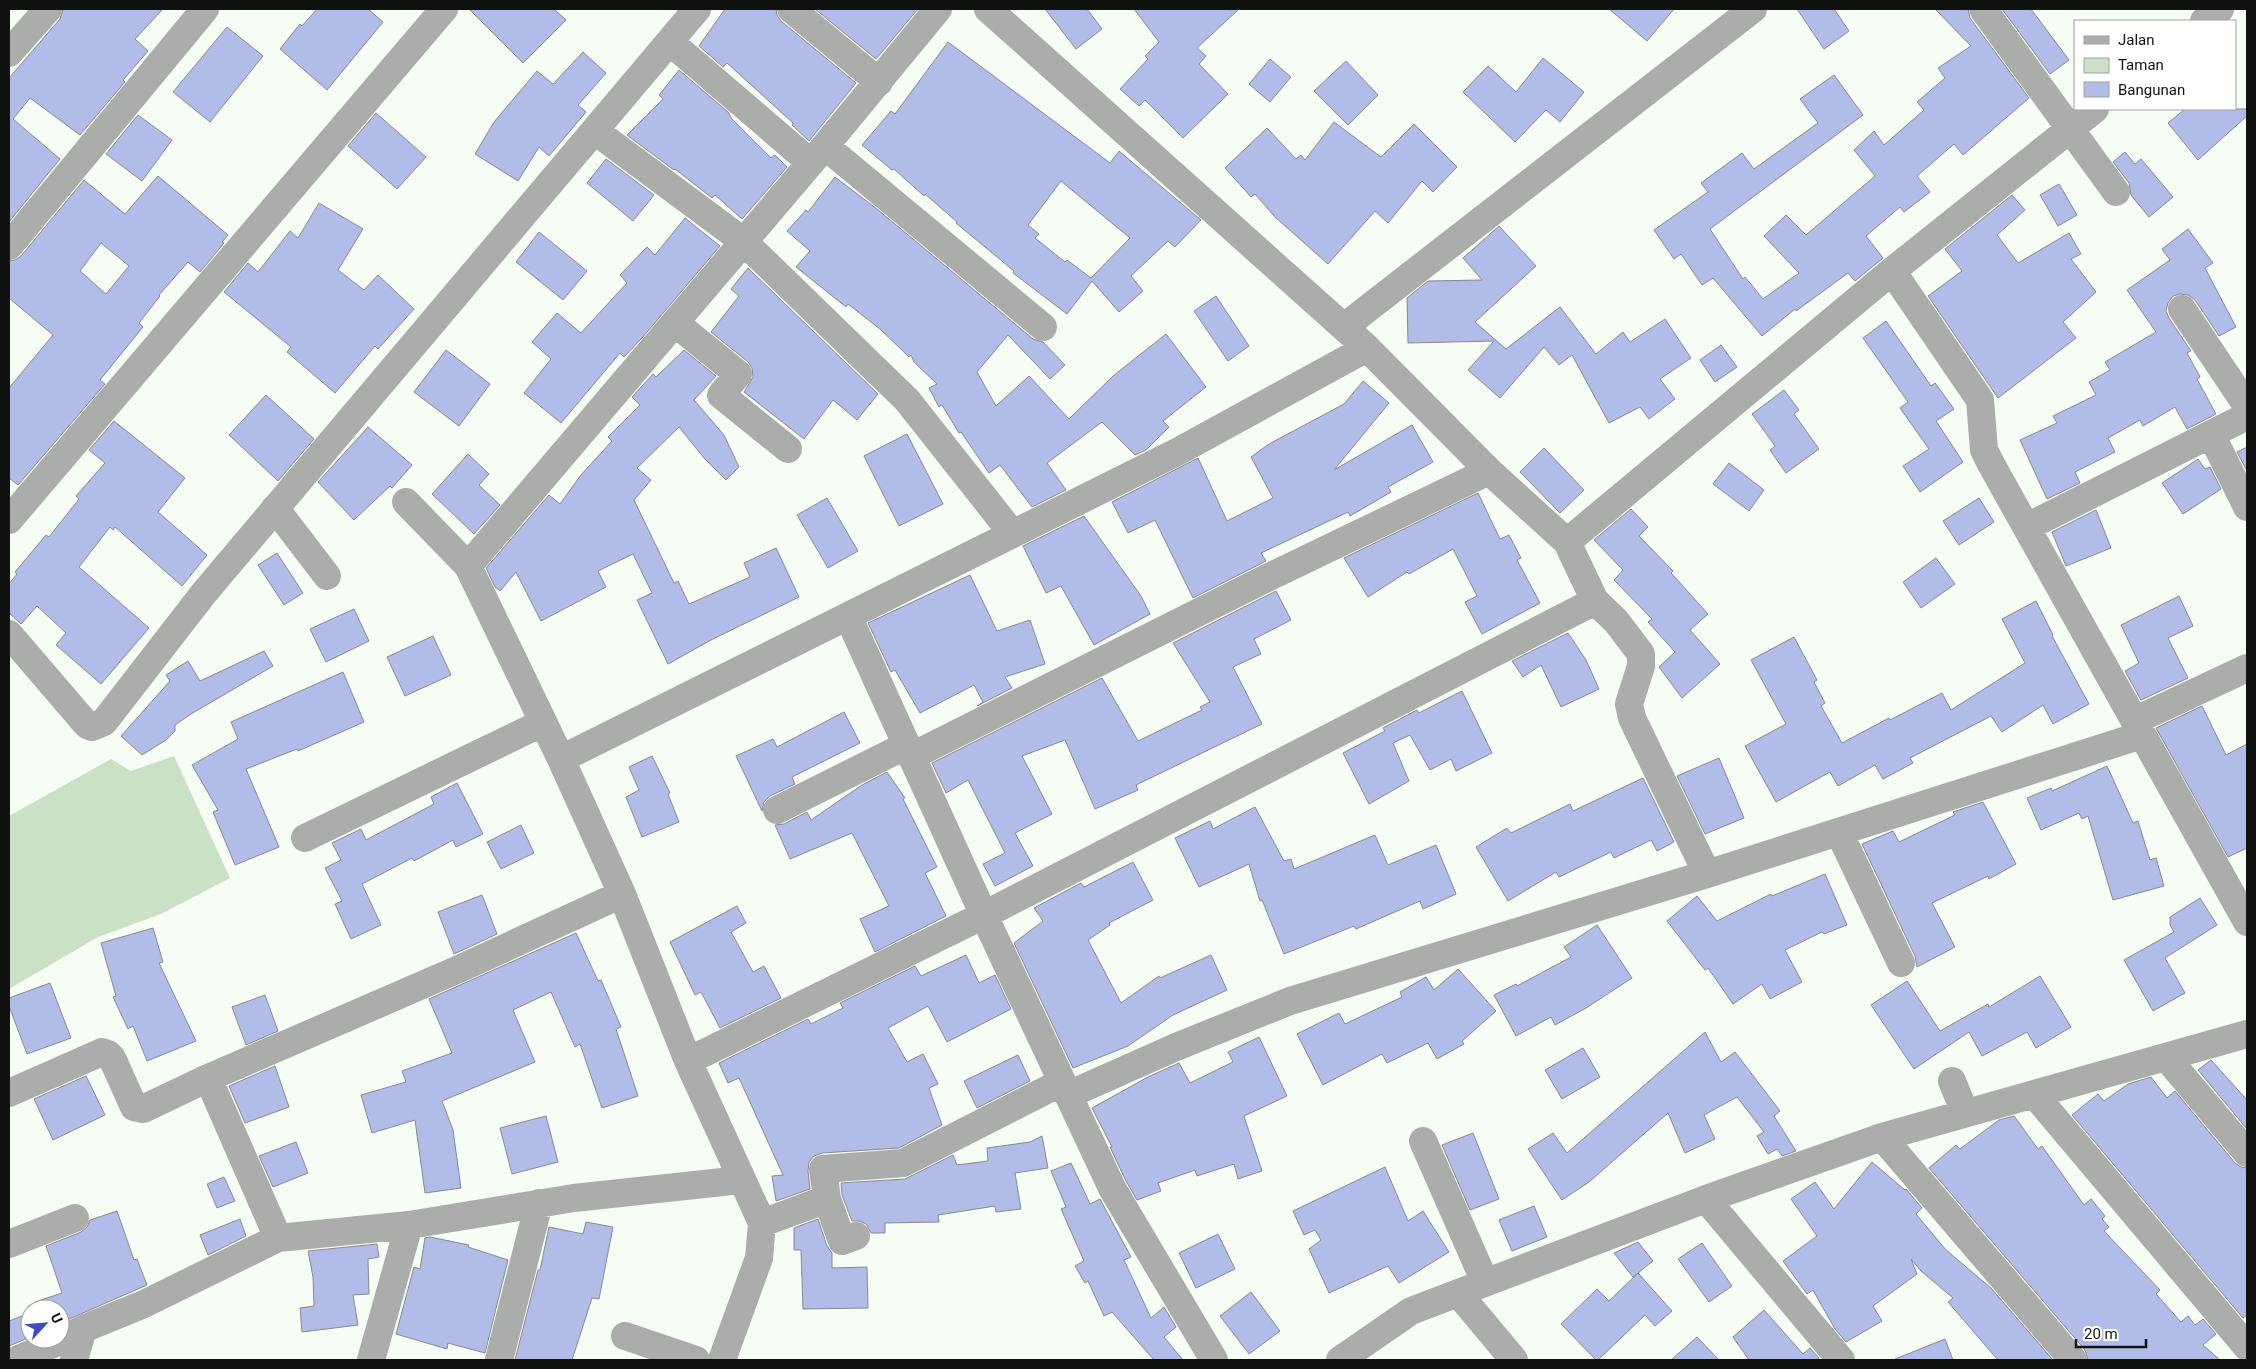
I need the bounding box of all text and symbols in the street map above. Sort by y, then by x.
legend [2074,20,2236,110]
text: Jalan [2118,31,2155,49]
text: Taman [2118,56,2164,74]
text: Bangunan [2118,81,2185,99]
north arrow [20,1299,70,1349]
text: U [47,1311,66,1326]
scale bar [2076,1316,2146,1348]
text: 20 m [2084,1325,2118,1343]

